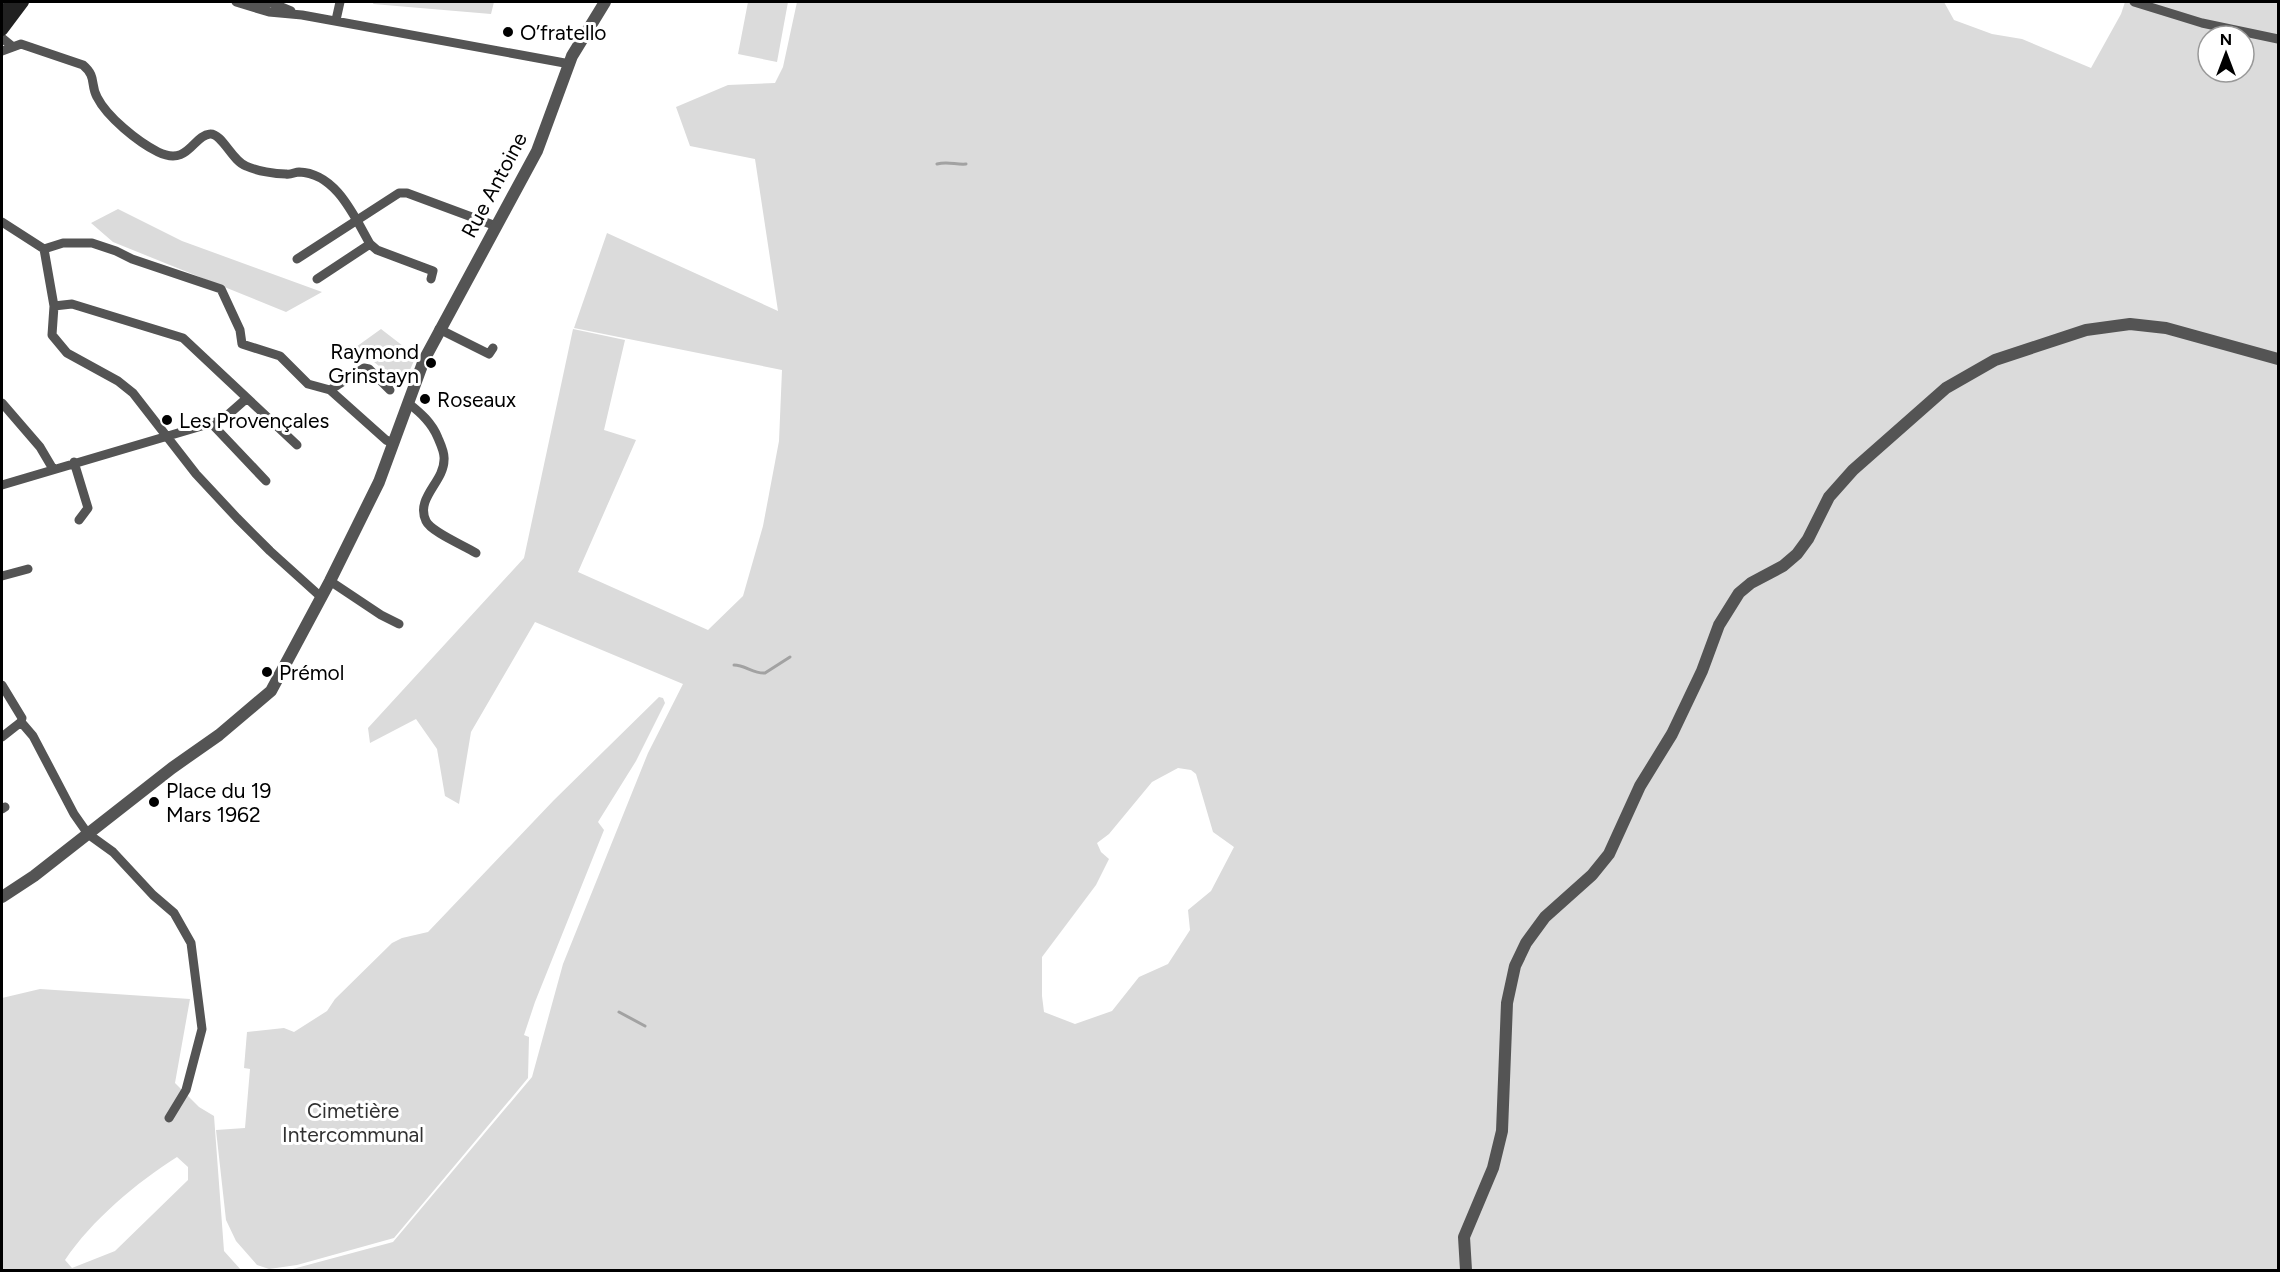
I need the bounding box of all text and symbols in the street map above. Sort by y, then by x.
place label: O’fratello [520,20,606,45]
north arrow [2196,24,2256,84]
marker: O’fratello [501,25,515,39]
text: N [2220,30,2232,49]
street label: Rue Antoine [456,128,532,242]
place label: Raymond Grinstayn [328,339,419,388]
marker: Raymond Grinstayn [424,356,438,370]
place label: Roseaux [437,387,516,412]
marker: Roseaux [418,392,432,406]
place label: Les Provençales [179,408,329,433]
marker: Les Provençales [160,413,174,427]
place label: Prémol [279,660,344,685]
marker: Prémol [260,665,274,679]
place label: Place du 19 Mars 1962 [166,778,271,827]
marker: Place du 19 Mars 1962 [147,795,161,809]
park label: Cimetière Intercommunal [282,1098,424,1147]

